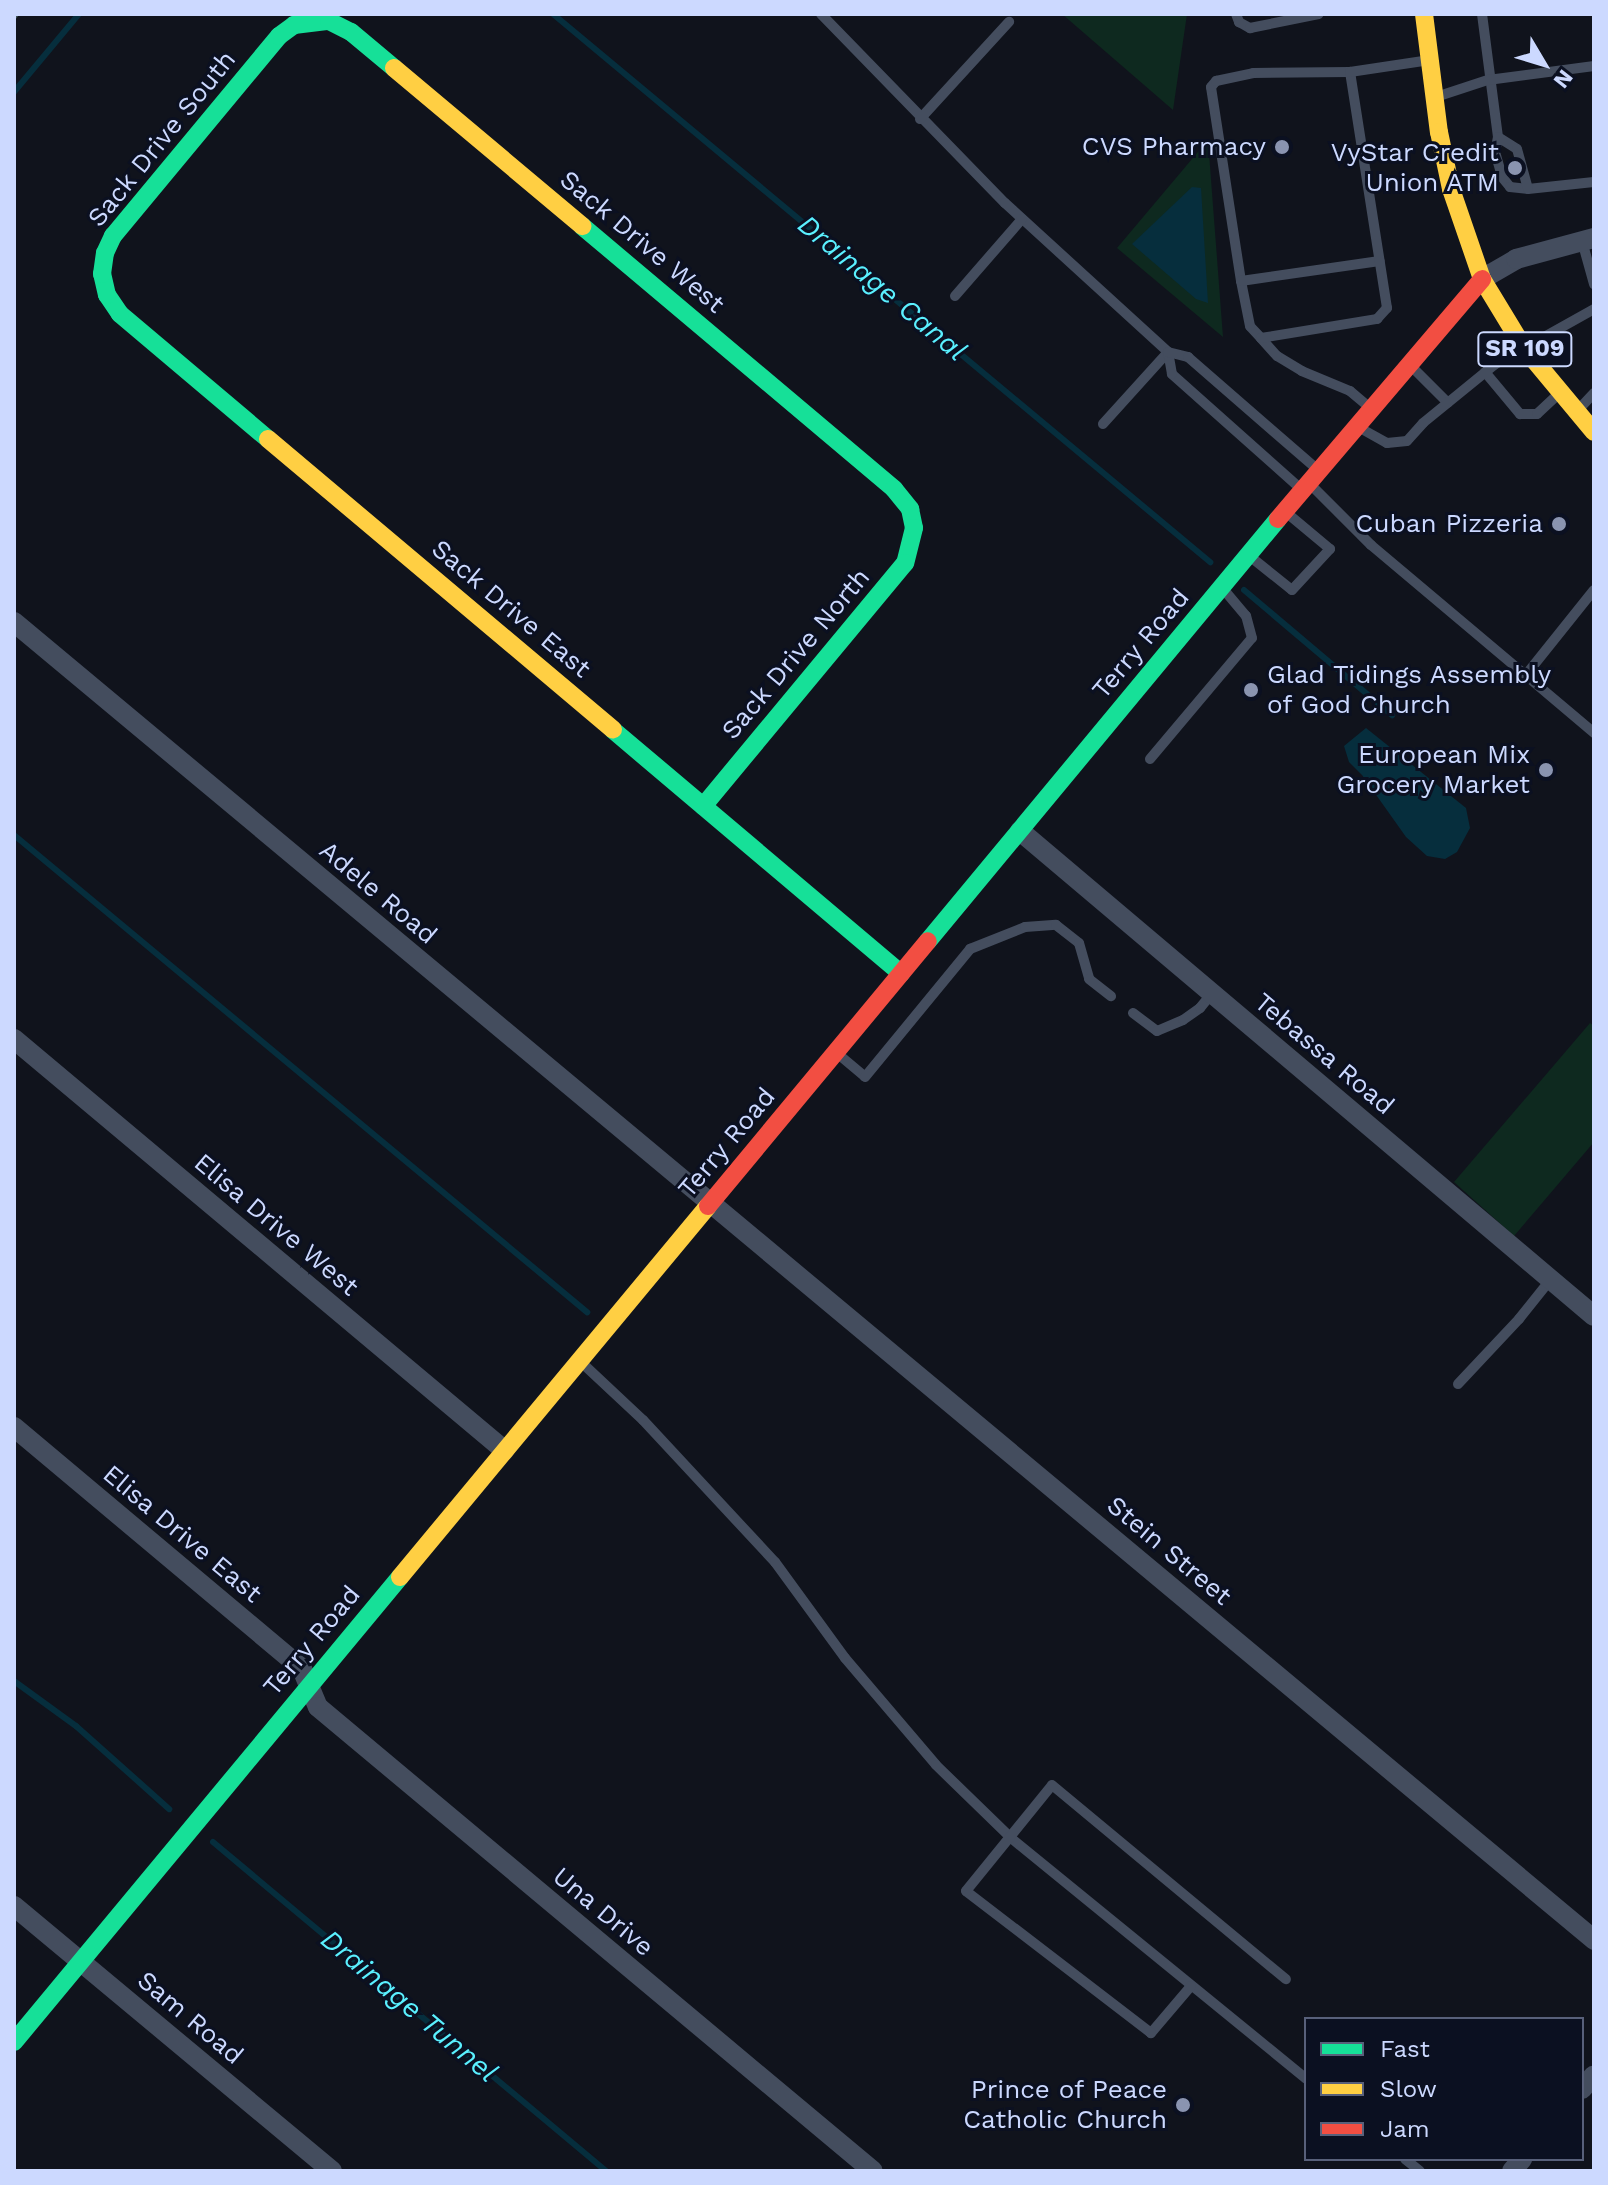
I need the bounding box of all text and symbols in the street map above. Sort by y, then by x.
north arrow [1504,24,1584,104]
street label: Sack Drive South [81,44,243,234]
text: N [1548,65,1578,93]
place label: CVS Pharmacy [1082,131,1266,163]
place label: VyStar Credit Union ATM [1330,137,1499,198]
marker: CVS Pharmacy [1273,138,1291,156]
marker: VyStar Credit Union ATM [1506,159,1524,177]
street label: Sack Drive West [553,164,731,320]
water label: Drainage Canal [791,208,973,368]
road number: SR 109 [1477,329,1573,369]
place label: Cuban Pizzeria [1356,508,1543,540]
marker: Cuban Pizzeria [1550,515,1568,533]
street label: Sack Drive East [425,533,597,685]
street label: Sack Drive North [715,562,877,746]
street label: Terry Road [1086,582,1196,706]
place label: Glad Tidings Assembly of God Church [1267,659,1553,720]
marker: Glad Tidings Assembly of God Church [1242,681,1260,699]
place label: European Mix Grocery Market [1336,739,1530,800]
marker: European Mix Grocery Market [1537,761,1555,779]
street label: Adele Road [313,835,443,951]
street label: Tebassa Road [1248,986,1400,1122]
street label: Terry Road [672,1081,782,1205]
street label: Elisa Drive West [187,1147,365,1303]
street label: Elisa Drive East [96,1458,268,1610]
street label: Stein Street [1100,1490,1238,1612]
street label: Terry Road [257,1579,367,1703]
street label: Una Drive [546,1861,660,1963]
water label: Drainage Tunnel [314,1922,504,2090]
street label: Sam Road [131,1965,249,2071]
legend [1304,2017,1584,2161]
text: Fast [1380,2035,1430,2063]
place label: Prince of Peace Catholic Church [963,2074,1167,2136]
text: Slow [1380,2075,1437,2103]
marker: Prince of Peace Catholic Church [1174,2096,1192,2114]
text: Jam [1380,2115,1430,2143]

